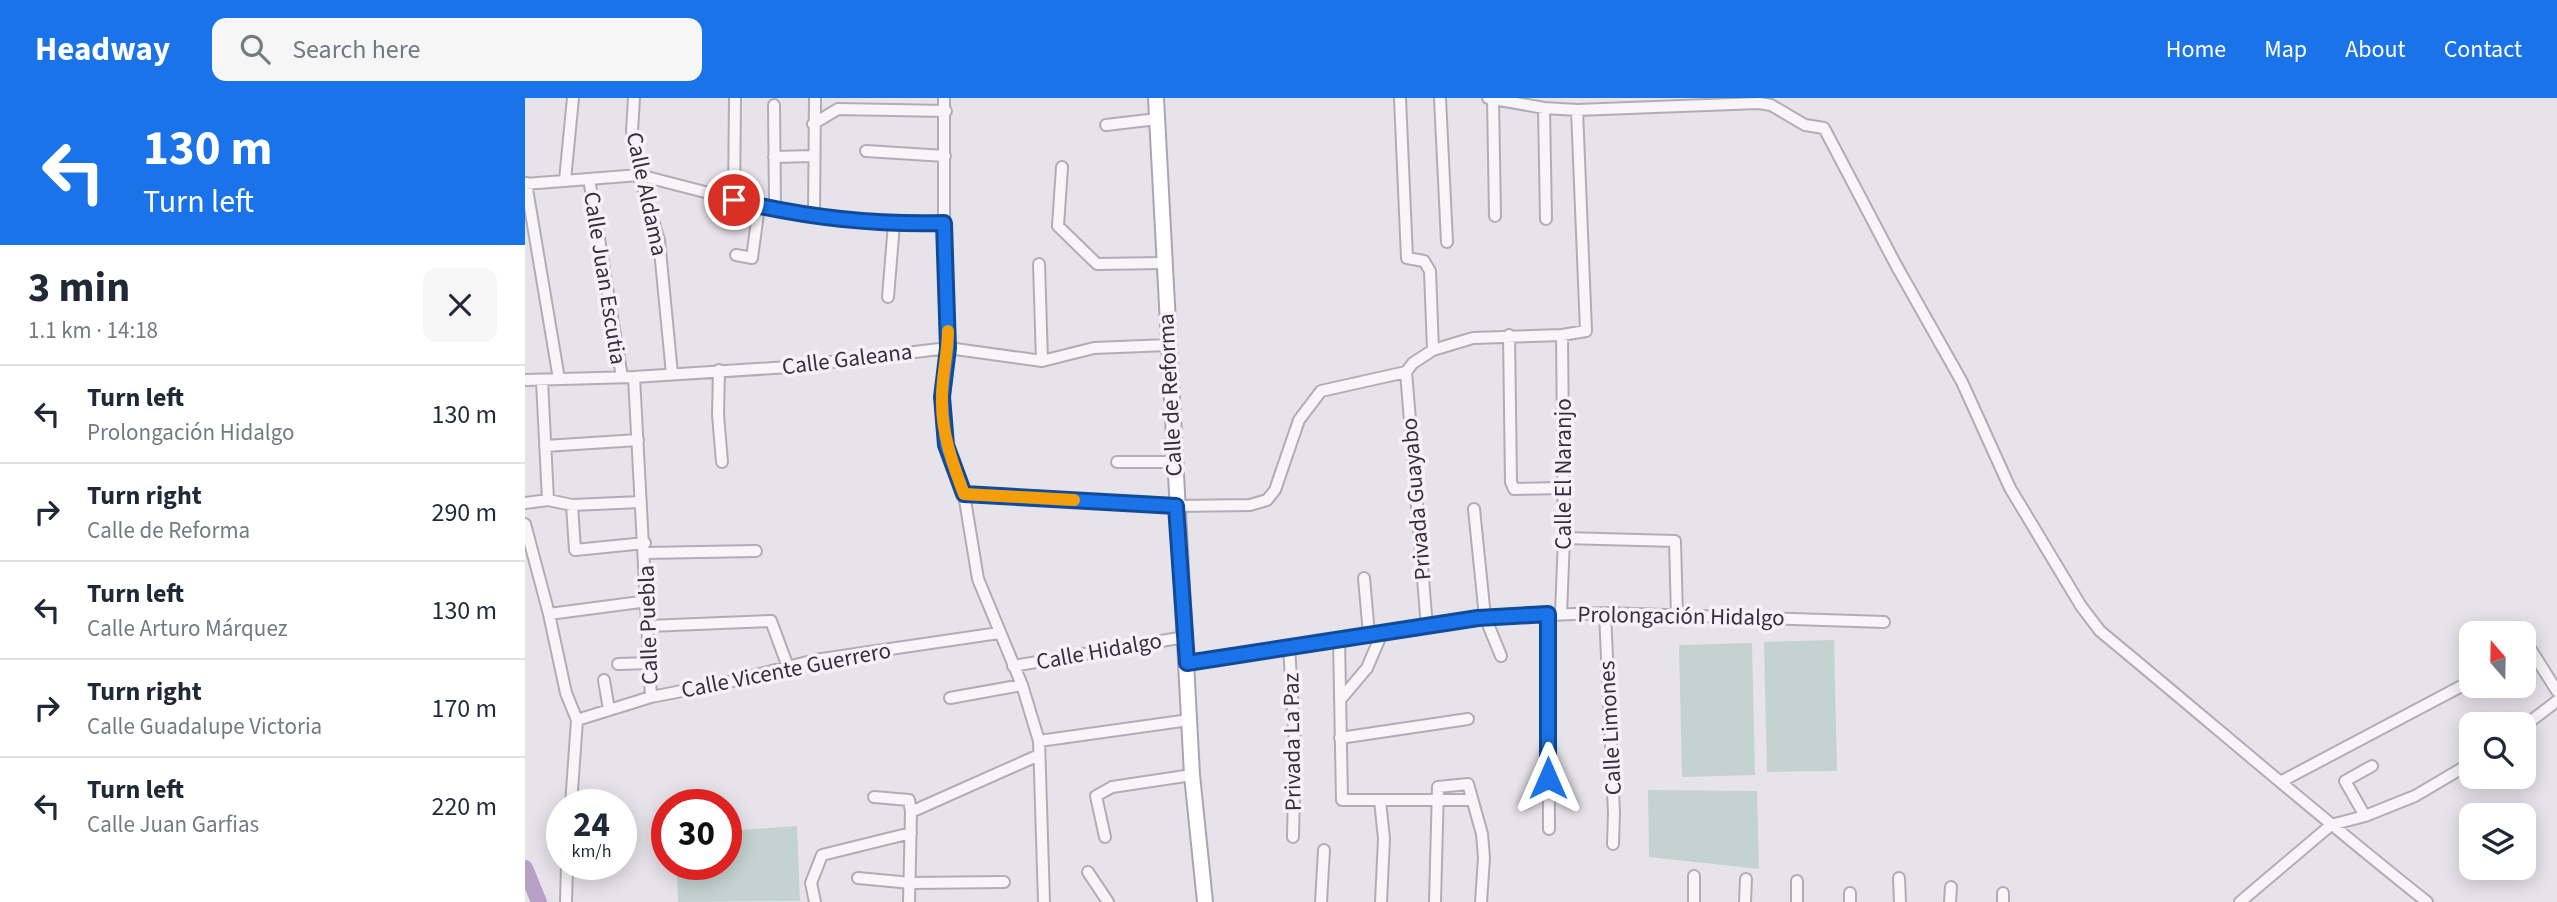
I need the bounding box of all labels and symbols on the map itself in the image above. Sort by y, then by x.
street label: Calle Aldama [618,129,676,259]
pin [704,170,764,230]
street label: Calle Juan Escutia [575,189,635,367]
street label: Calle de Reforma [1149,313,1191,477]
street label: Calle Galeana [780,335,914,383]
street label: Calle El Naranjo [1547,398,1580,550]
street label: Privada Guayabo [1392,416,1440,582]
street label: Calle Puebla [629,565,667,685]
street label: Prolongación Hidalgo [1577,598,1785,634]
north arrow [2459,621,2536,698]
street label: Calle Hidalgo [1034,624,1164,678]
street label: Calle Vicente Guerrero [678,633,894,707]
street label: Calle Limones [1590,660,1630,796]
street label: Privada La Paz [1274,672,1310,811]
position arrow [1511,741,1585,815]
speed limit sign: 30 [651,789,742,880]

